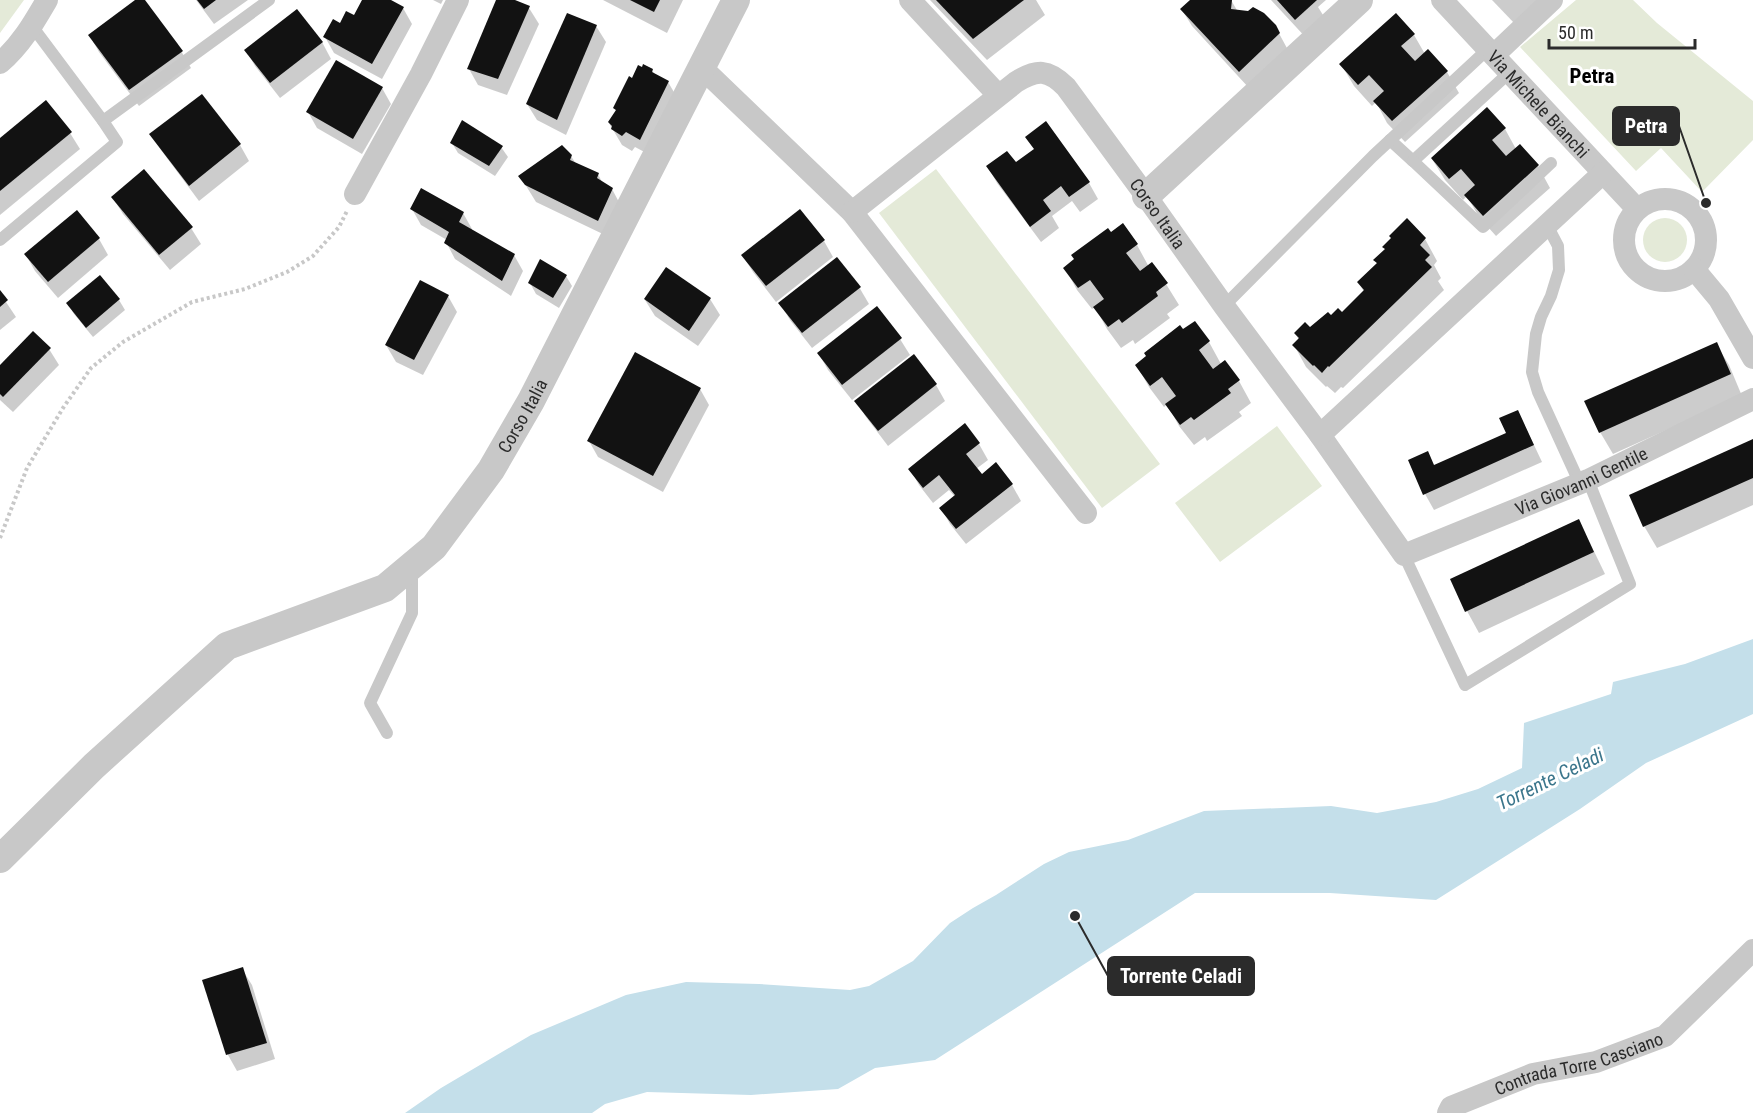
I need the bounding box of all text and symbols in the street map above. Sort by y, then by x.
scale bar [1549,12,1694,50]
text: 50 m [1558,22,1593,43]
street label: Via Michele Bianchi [1484,46,1594,162]
district label: Petra [1570,64,1615,88]
callout: Petra [1613,107,1679,145]
text: Petra [1625,114,1667,138]
street label: Corso Italia [1126,174,1190,253]
street label: Corso Italia [493,375,551,456]
street label: Via Giovanni Gentile [1512,442,1651,519]
water label: Torrente Celadi [1492,742,1608,815]
callout: Torrente Celadi [1108,957,1254,995]
text: Torrente Celadi [1120,964,1242,988]
street label: Contrada Torre Casciano [1491,1027,1666,1099]

